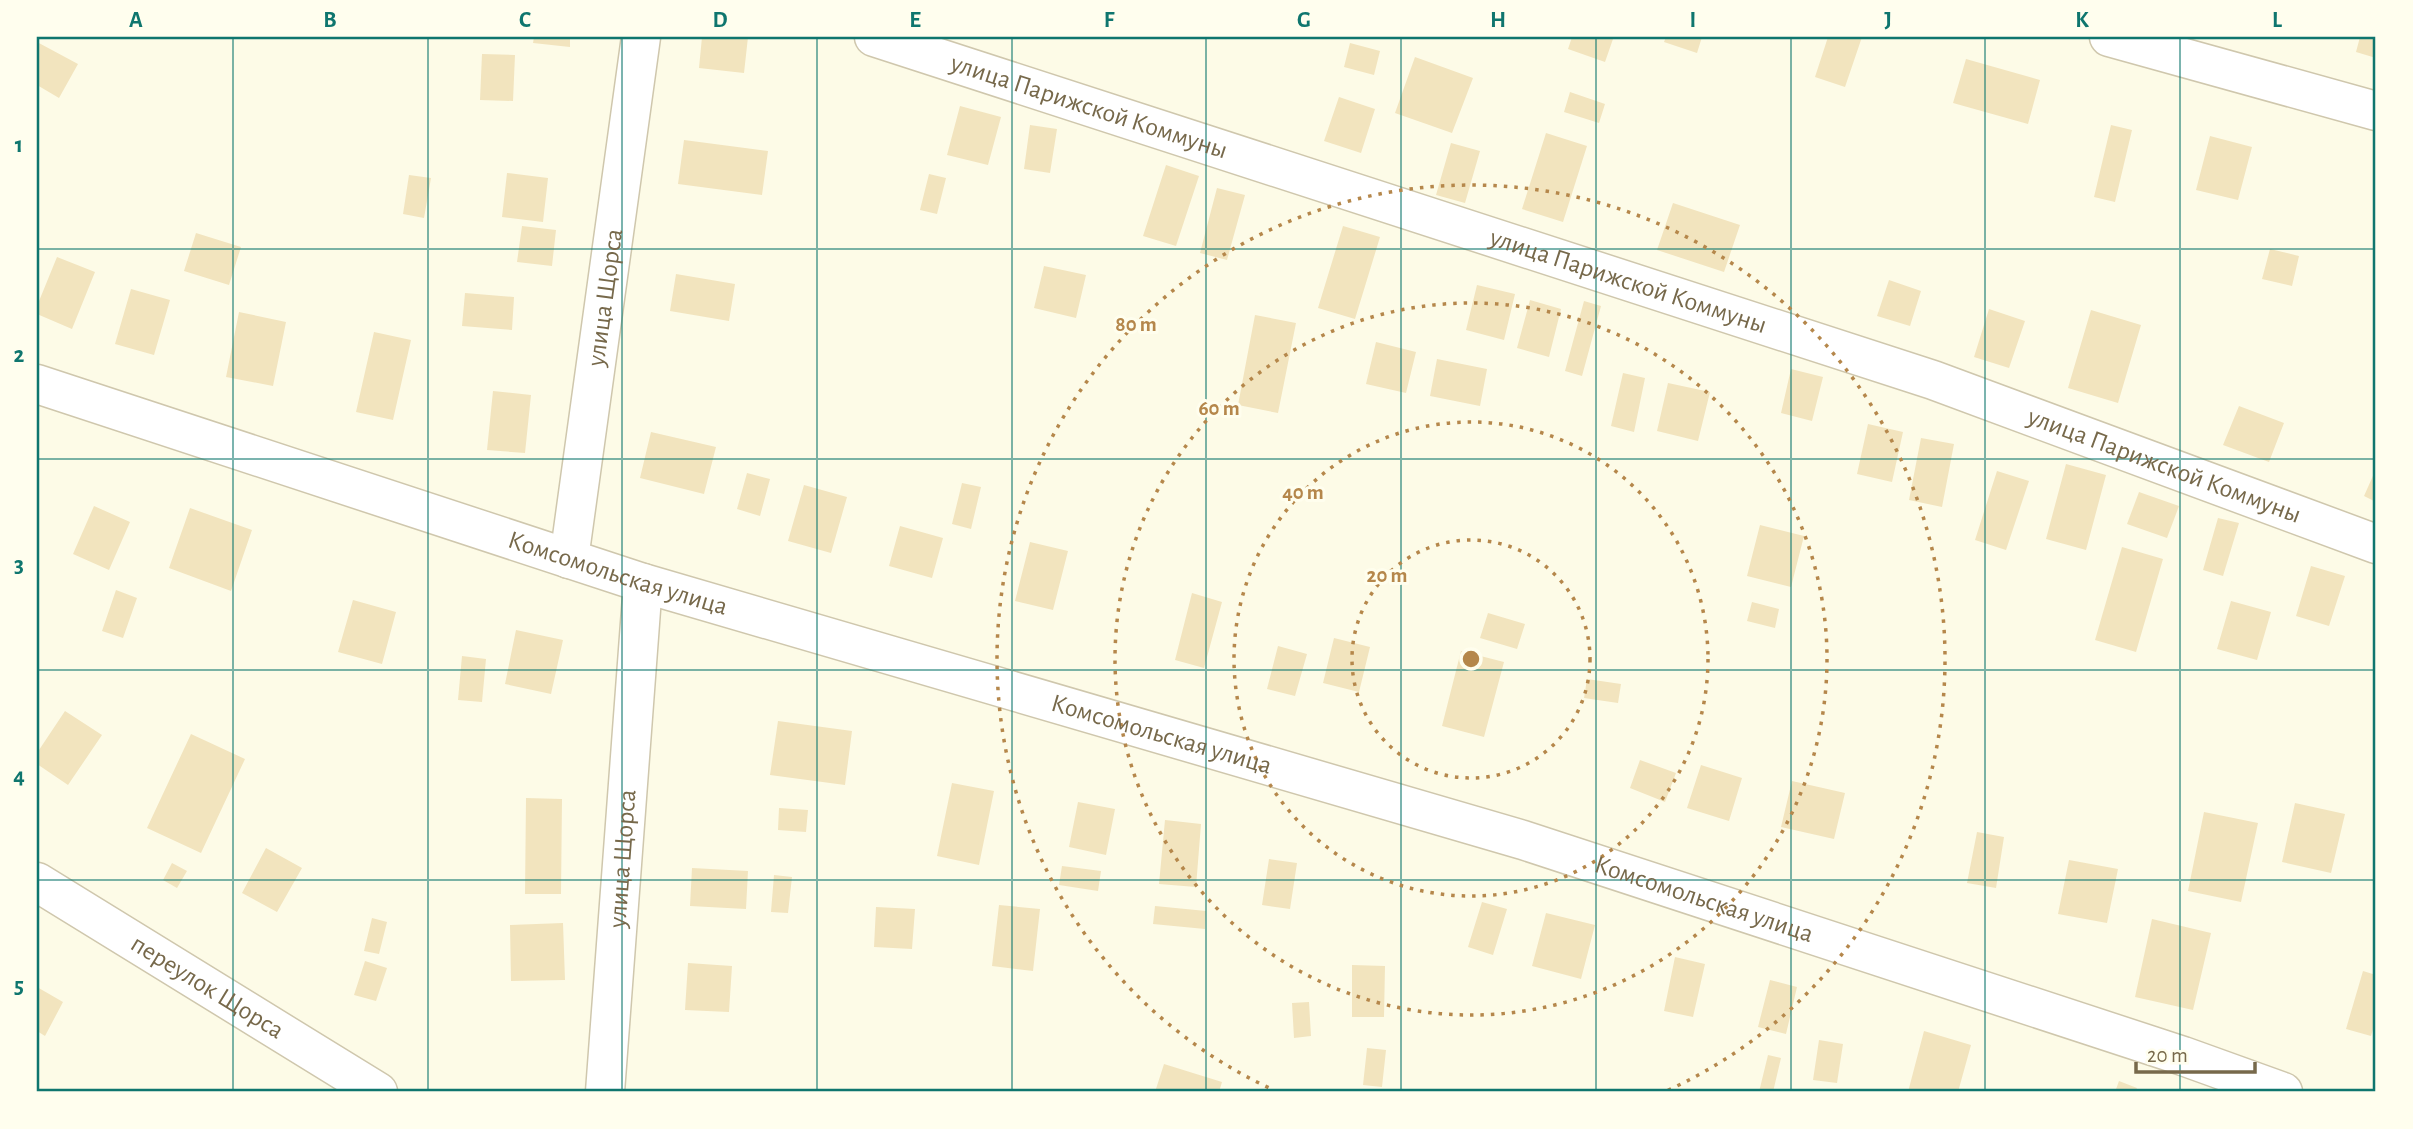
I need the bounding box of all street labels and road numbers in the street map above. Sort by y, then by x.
street label: улица Парижской Коммуны [946,49,1231,164]
street label: улица Парижской Коммуны [1486,224,1770,338]
street label: улица Щорса [583,227,627,369]
street label: улица Парижской Коммуны [2023,403,2305,528]
street label: Комсомольская улица [505,527,731,620]
street label: Комсомольская улица [1048,690,1275,779]
street label: улица Щорса [604,788,641,930]
street label: Комсомольская улица [1591,851,1817,947]
street label: переулок Щорса [126,930,288,1044]

